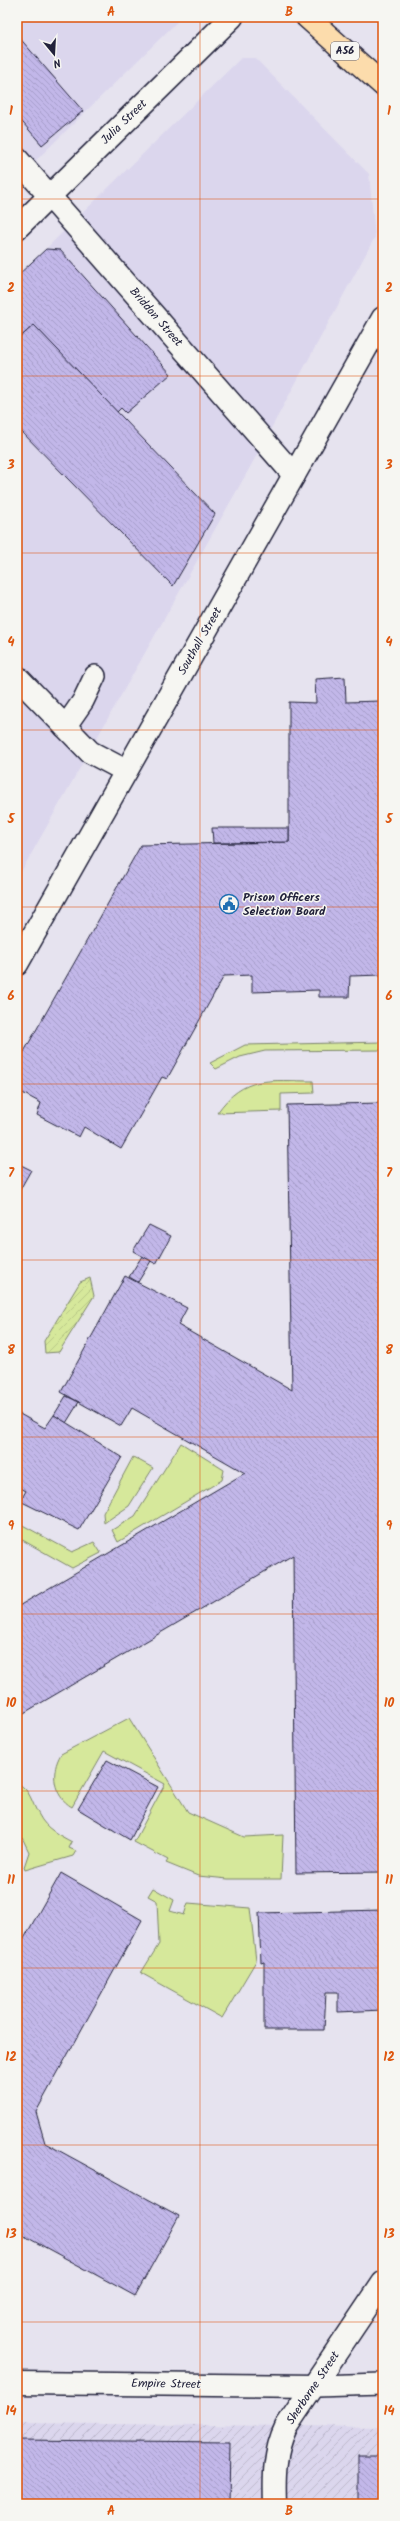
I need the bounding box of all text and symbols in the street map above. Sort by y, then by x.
text: A [107,2,115,23]
text: B [285,2,293,23]
north arrow [34,34,74,74]
road number: A56 [331,42,359,60]
text: N [51,53,63,72]
street label: Julia Street [97,95,152,149]
text: 1 [9,101,13,122]
text: 1 [387,101,391,122]
text: 2 [7,278,15,299]
text: 2 [385,278,393,299]
street label: Briddon Street [125,283,188,351]
text: 3 [6,455,15,476]
text: 3 [384,455,393,476]
street label: Southall Street [173,603,227,678]
text: 4 [7,632,15,653]
text: 4 [385,632,393,653]
text: 5 [7,809,16,830]
text: 5 [385,809,394,830]
place label: Prison Officers Selection Board [243,888,326,921]
public building icon: Prison Officers Selection Board [218,893,240,915]
text: 6 [7,986,15,1007]
text: 6 [385,986,393,1007]
text: 7 [8,1163,15,1184]
text: 7 [386,1163,393,1184]
text: 8 [7,1340,15,1361]
text: 8 [385,1340,393,1361]
text: 9 [8,1516,15,1537]
text: 9 [386,1516,393,1537]
text: 10 [6,1693,17,1714]
text: 10 [384,1693,395,1714]
text: 11 [7,1870,15,1891]
text: 11 [385,1870,393,1891]
text: 12 [5,2047,17,2068]
text: 12 [383,2047,395,2068]
text: 13 [5,2224,17,2245]
text: 13 [383,2224,395,2245]
street label: Sherborne Street [281,2347,345,2429]
street label: Empire Street [131,2374,201,2394]
text: 14 [5,2401,17,2422]
text: 14 [383,2401,395,2422]
text: A [107,2501,115,2521]
text: B [285,2501,293,2521]

